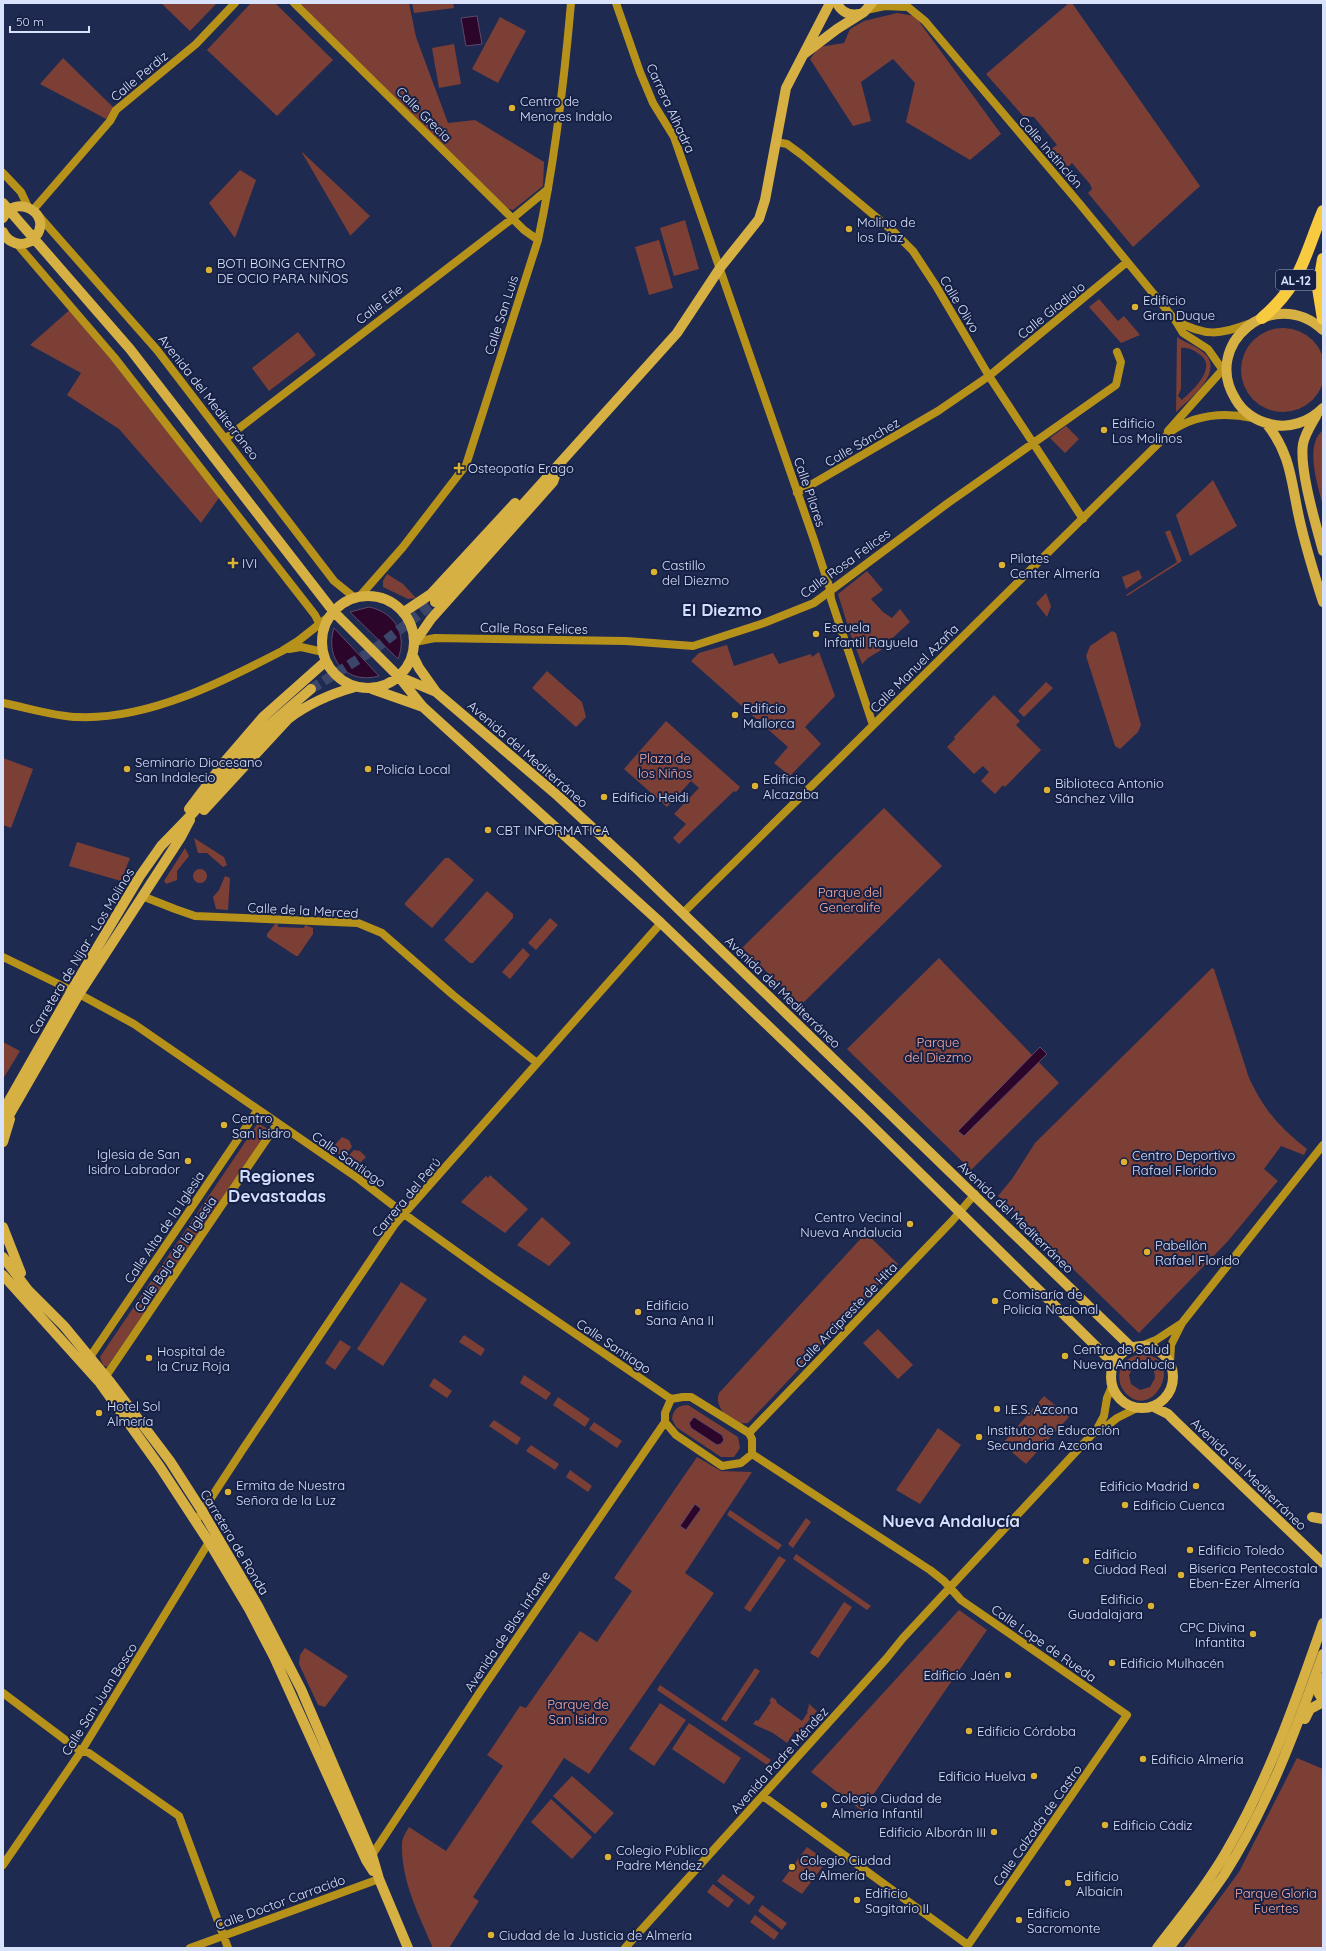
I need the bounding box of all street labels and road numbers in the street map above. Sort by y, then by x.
street label: Calle Perdiz [107,47,171,105]
street label: Carrera Alhadra [643,61,699,155]
street label: Calle Grecia [393,83,455,145]
street label: Calle Instinción [1016,113,1086,191]
road number: AL-12 [1276,270,1316,290]
street label: Calle San Luis [481,273,521,357]
street label: Calle Olivo [937,273,983,335]
street label: Calle Gladiolo [1014,278,1088,342]
street label: Calle Eñe [352,281,406,327]
street label: Avenida del Mediterráneo [155,331,263,463]
street label: Calle Sánchez [822,414,902,470]
street label: Calle Pilares [791,455,829,529]
street label: Calle Rosa Felices [797,525,893,601]
street label: Calle Rosa Felices [480,619,588,637]
street label: Calle Manuel Azaña [866,620,962,716]
street label: Avenida del Mediterráneo [464,697,592,811]
street label: Carretera de Níjar - Los Molinos [25,865,137,1037]
street label: Calle de la Merced [247,899,359,921]
street label: Avenida del Mediterráneo [722,933,844,1052]
street label: Calle Santiago [309,1128,389,1190]
street label: Carrera del Perú [368,1154,444,1240]
street label: Avenida del Mediterráneo [955,1158,1077,1277]
street label: Calle Alta de la Iglesia [121,1168,207,1286]
street label: Calle Baja de la Iglesia [130,1193,220,1315]
street label: Calle Arcipreste de Hita [792,1259,900,1371]
street label: Calle Santiago [574,1315,654,1377]
street label: Avenida del Mediterráneo [1188,1415,1310,1534]
street label: Carretera de Ronda [197,1486,273,1598]
street label: Avenida de Blas Infante [461,1568,553,1694]
street label: Calle Lope de Rueda [988,1601,1100,1685]
street label: Calle San Juan Bosco [58,1639,140,1758]
street label: Avenida Padre Méndez [727,1703,831,1817]
street label: Calle Calzada de Castro [989,1761,1085,1889]
street label: Calle Doctor Carracido [213,1871,347,1933]

